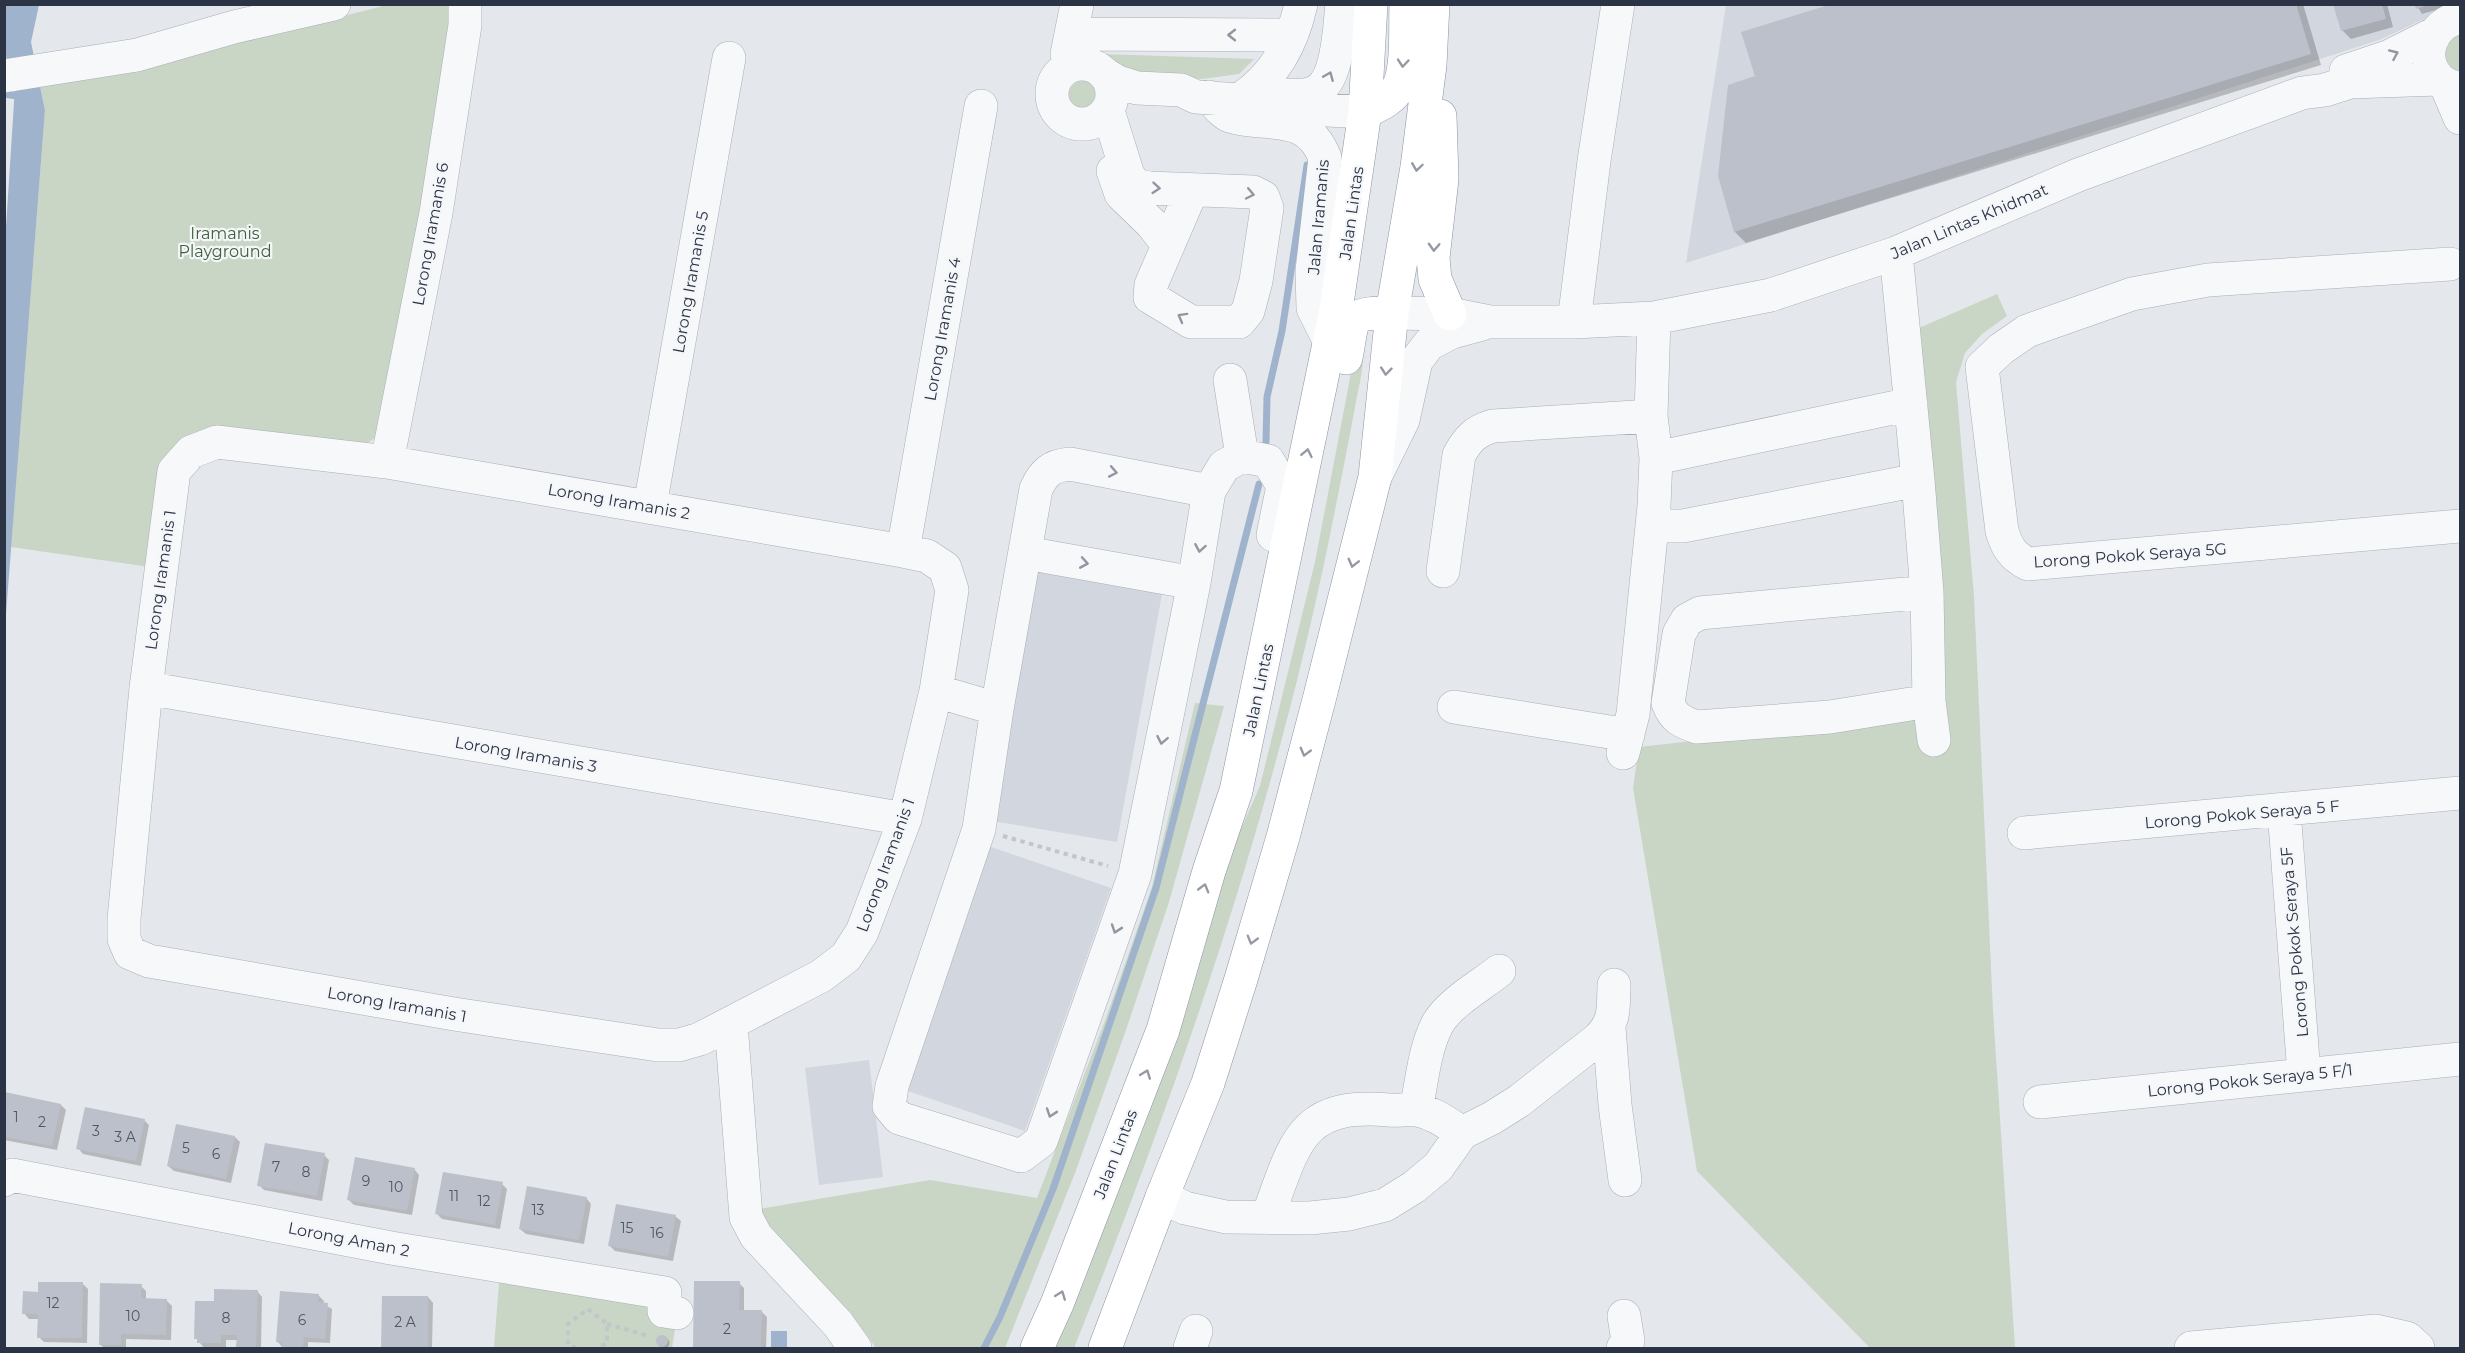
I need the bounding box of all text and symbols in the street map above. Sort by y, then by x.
one-way arrow [1228,29,1237,41]
one-way arrow [2387,49,2398,61]
one-way arrow [1397,58,1410,67]
one-way arrow [1322,71,1334,82]
street label: Jalan Iramanis [1304,158,1333,276]
street label: Lorong Iramanis 6 [409,161,452,307]
one-way arrow [1411,162,1423,172]
street label: Jalan Lintas [1335,165,1367,262]
street label: Jalan Lintas Khidmat [1887,180,2051,264]
one-way arrow [1151,181,1160,194]
one-way arrow [1245,187,1255,200]
street label: Lorong Iramanis 5 [669,209,712,355]
park label: Iramanis Playground [179,224,271,261]
one-way arrow [1427,243,1440,252]
street label: Lorong Iramanis 4 [920,255,965,402]
one-way arrow [1178,313,1188,324]
one-way arrow [1380,367,1393,376]
one-way arrow [1300,449,1313,459]
one-way arrow [1108,465,1118,478]
street label: Lorong Iramanis 2 [546,480,692,523]
street label: Lorong Iramanis 1 [141,509,180,651]
street label: Lorong Pokok Seraya 5G [2033,539,2227,572]
one-way arrow [1194,544,1206,553]
one-way arrow [1079,557,1089,569]
one-way arrow [1348,558,1361,568]
street label: Jalan Lintas [1239,642,1278,739]
street label: Lorong Iramanis 3 [453,733,599,776]
one-way arrow [1156,734,1169,744]
one-way arrow [1300,747,1313,757]
street label: Lorong Iramanis 1 [852,796,918,935]
street label: Lorong Pokok Seraya 5 F [2144,797,2340,832]
street label: Lorong Pokok Seraya 5F [2277,846,2312,1038]
one-way arrow [1197,883,1209,894]
one-way arrow [1110,923,1123,933]
one-way arrow [1247,934,1259,945]
street label: Lorong Iramanis 1 [326,983,468,1026]
street label: Lorong Pokok Seraya 5 F/1 [2146,1060,2354,1101]
one-way arrow [1138,1069,1151,1079]
one-way arrow [1046,1107,1059,1117]
street label: Jalan Lintas [1089,1107,1141,1202]
house number: 1 [13,1108,19,1126]
house number: 2 [38,1113,46,1131]
house number: 3 [92,1122,100,1140]
house number: 3 A [114,1128,137,1146]
house number: 5 [182,1139,190,1157]
house number: 6 [212,1145,221,1163]
house number: 7 [272,1158,280,1176]
house number: 8 [302,1163,311,1181]
house number: 9 [362,1172,370,1190]
house number: 10 [389,1178,403,1196]
house number: 11 [449,1187,459,1205]
house number: 12 [477,1192,491,1210]
house number: 13 [532,1201,545,1219]
street label: Lorong Aman 2 [286,1218,411,1261]
house number: 15 [621,1219,634,1237]
house number: 16 [650,1224,664,1242]
one-way arrow [1053,1290,1066,1301]
house number: 12 [46,1294,60,1312]
house number: 10 [126,1307,140,1325]
house number: 8 [222,1309,231,1327]
house number: 6 [298,1311,307,1329]
house number: 2 A [394,1313,417,1331]
house number: 2 [723,1320,731,1338]

